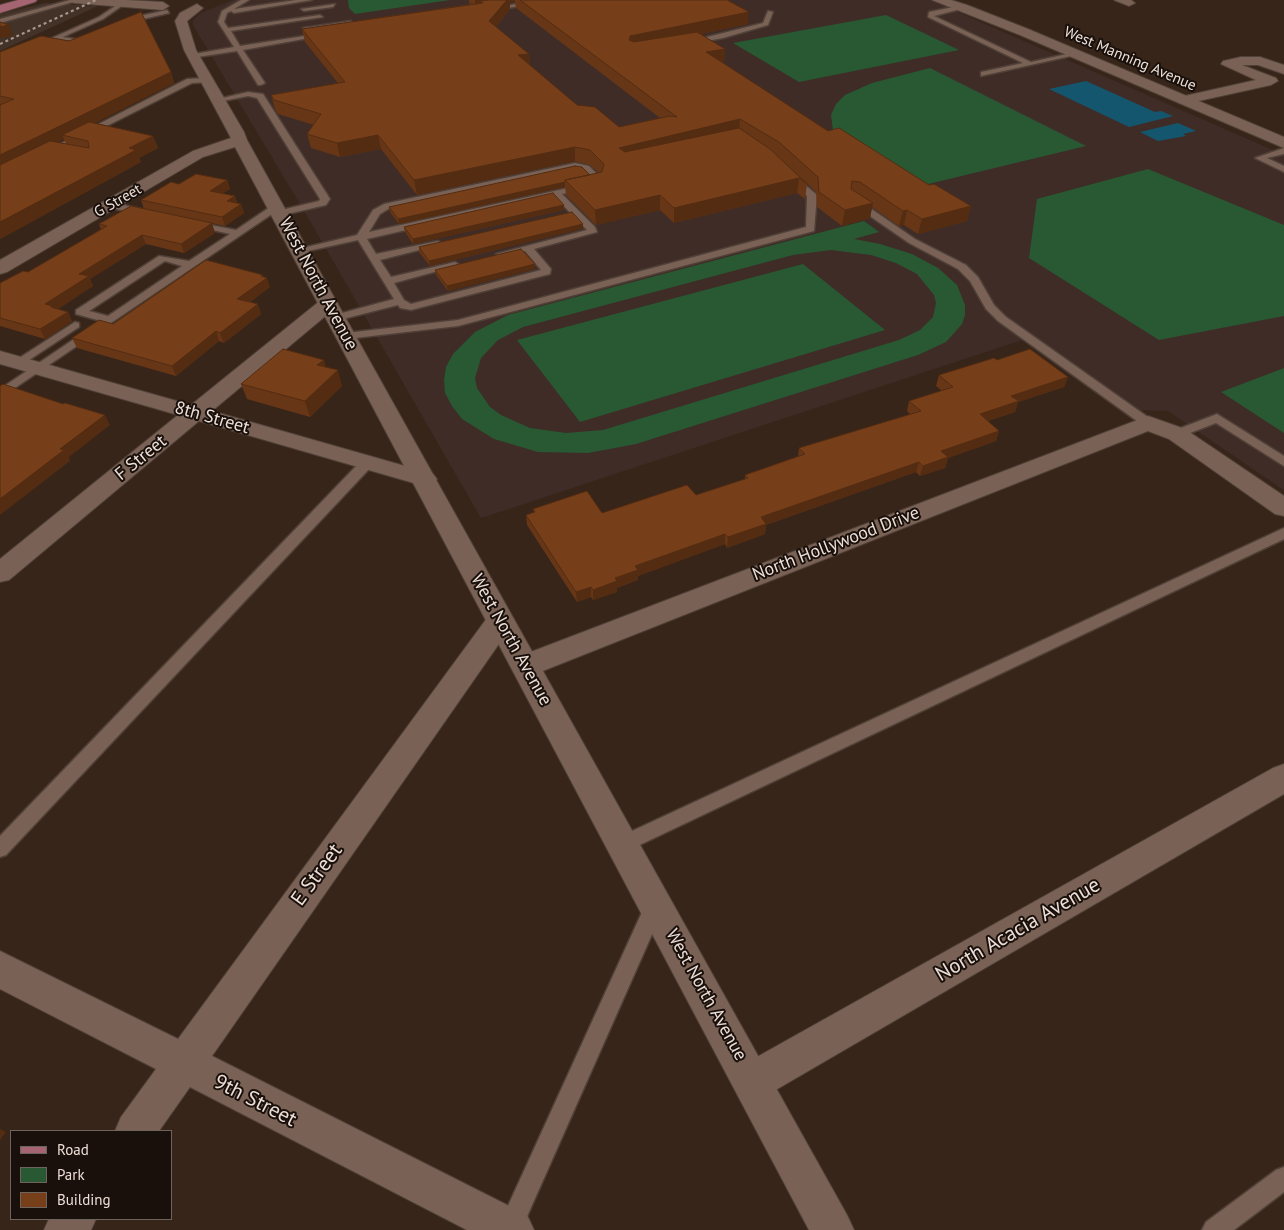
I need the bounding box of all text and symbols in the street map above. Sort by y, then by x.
street label: West Manning Avenue [1061,23,1199,95]
street label: G Street [91,180,145,222]
street label: West North Avenue [274,214,362,354]
street label: 8th Street [172,397,252,439]
street label: F Street [111,431,171,485]
street label: North Hollywood Drive [749,502,923,586]
street label: West North Avenue [466,570,556,710]
street label: E Street [286,839,348,911]
street label: North Acacia Avenue [931,873,1105,987]
street label: West North Avenue [661,925,751,1065]
street label: 9th Street [209,1070,301,1132]
legend [10,1130,172,1220]
text: Road [57,1140,89,1159]
text: Park [57,1165,85,1184]
text: Building [57,1190,111,1209]

